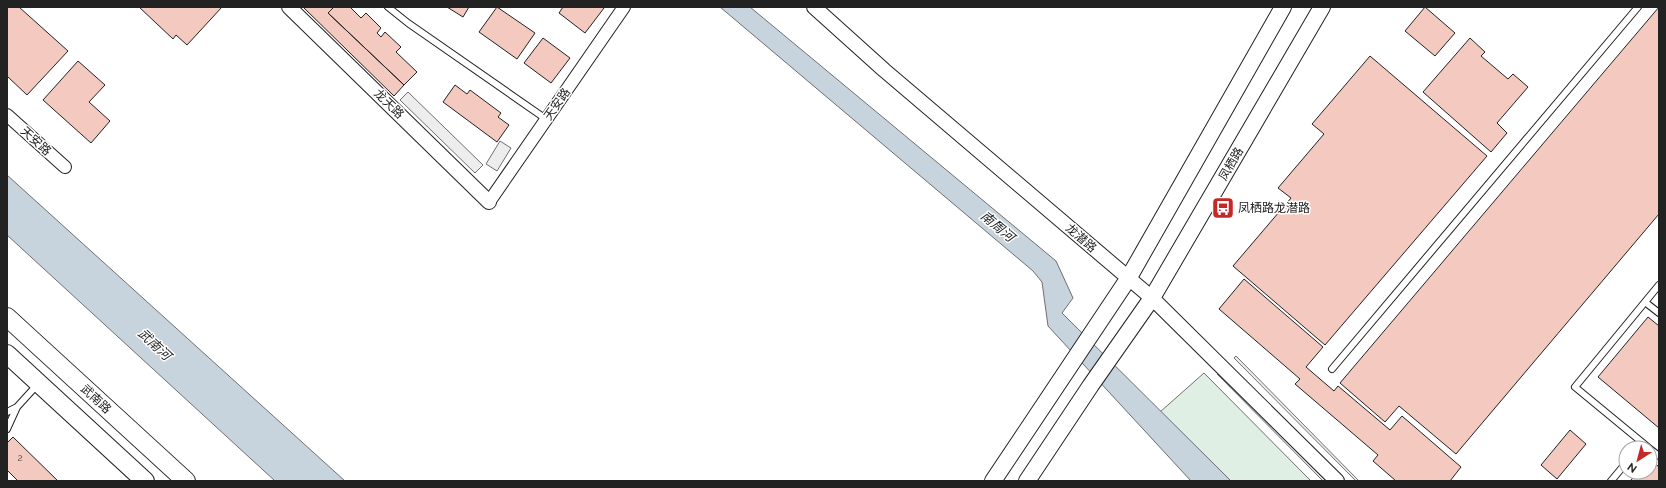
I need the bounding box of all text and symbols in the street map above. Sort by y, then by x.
street label: 天安路 [541,85,573,123]
street label: 龙天路 [371,86,407,122]
street label: 天安路 [18,124,54,158]
street label: 凤栖路 [1216,145,1246,183]
bus stop icon: 凤栖路龙潜路 [1210,195,1236,221]
place label: 凤栖路龙潜路 [1238,201,1310,215]
water label: 南周河 [978,208,1020,247]
street label: 龙潜路 [1063,221,1099,255]
water label: 武南河 [135,326,176,365]
street label: 武南路 [78,382,114,416]
north arrow [1618,440,1658,480]
house number: 2 [17,452,23,463]
text: N [1625,460,1640,475]

